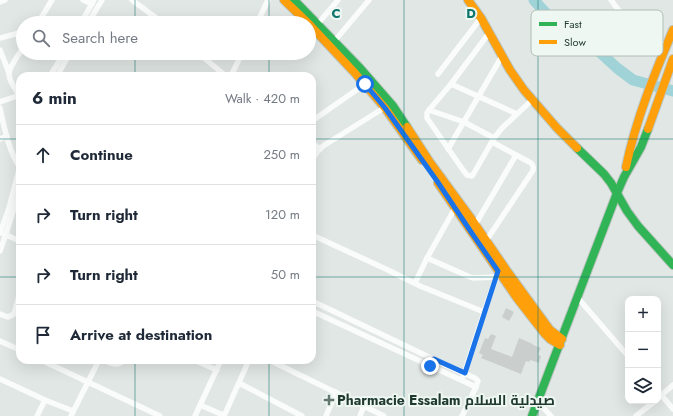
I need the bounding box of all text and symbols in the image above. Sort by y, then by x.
text: C [331,4,341,23]
text: D [466,4,476,23]
legend [531,10,663,56]
search box [16,16,316,60]
text: Fast [564,16,582,32]
icon: search [30,27,52,49]
text: Search here [62,27,138,49]
text: Slow [564,34,586,50]
route start [356,75,374,93]
text: 6 min [32,86,77,110]
text: Walk · 420 m [225,89,300,108]
icon: ahead [32,144,54,166]
text: Continue [70,144,133,166]
text: 250 m [263,145,300,164]
icon: right [32,204,54,226]
text: Turn right [70,204,138,226]
text: 120 m [265,205,300,224]
icon: right [32,264,54,286]
text: Turn right [70,264,138,286]
text: 50 m [271,265,300,284]
map controls [625,296,661,404]
button: + [625,296,661,332]
icon: arrive [32,324,54,346]
text: Arrive at destination [70,324,212,346]
button: − [625,332,661,368]
route end [421,357,439,375]
button: layers [625,368,661,404]
place label: Pharmacie Essalam صيدلية السلام [337,390,555,410]
marker: Pharmacie Essalam صيدلية السلام [324,395,334,405]

